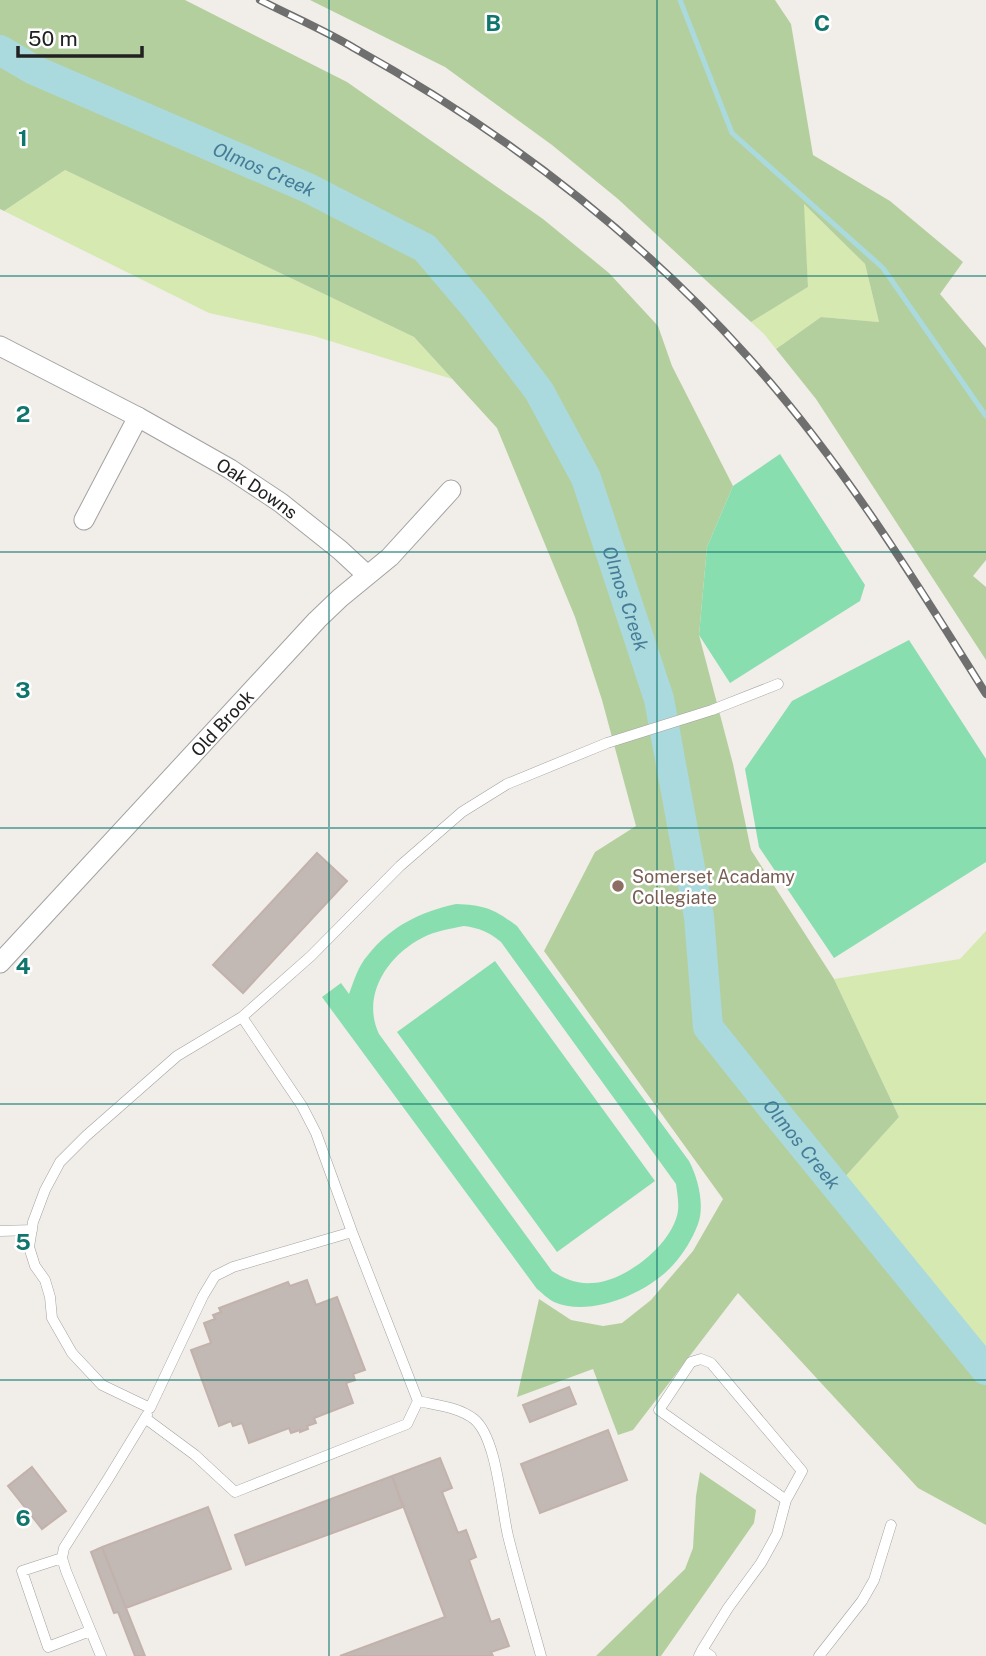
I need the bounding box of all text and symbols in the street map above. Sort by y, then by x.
text: B [485,9,501,36]
text: C [814,9,830,36]
scale bar [18,14,142,58]
text: 50 m [28,26,78,51]
text: 1 [18,124,28,151]
water label: Olmos Creek [210,137,320,201]
text: 2 [16,400,30,427]
street label: Oak Downs [213,453,302,523]
water label: Olmos Creek [598,543,654,655]
text: 3 [15,676,31,703]
street label: Old Brook [186,685,258,760]
place label: Somerset Acadamy Collegiate [632,866,795,908]
marker: Somerset Acadamy Collegiate [610,878,626,894]
text: 4 [15,952,31,979]
water label: Olmos Creek [759,1095,845,1194]
text: 5 [15,1228,31,1255]
text: 6 [15,1504,31,1531]

